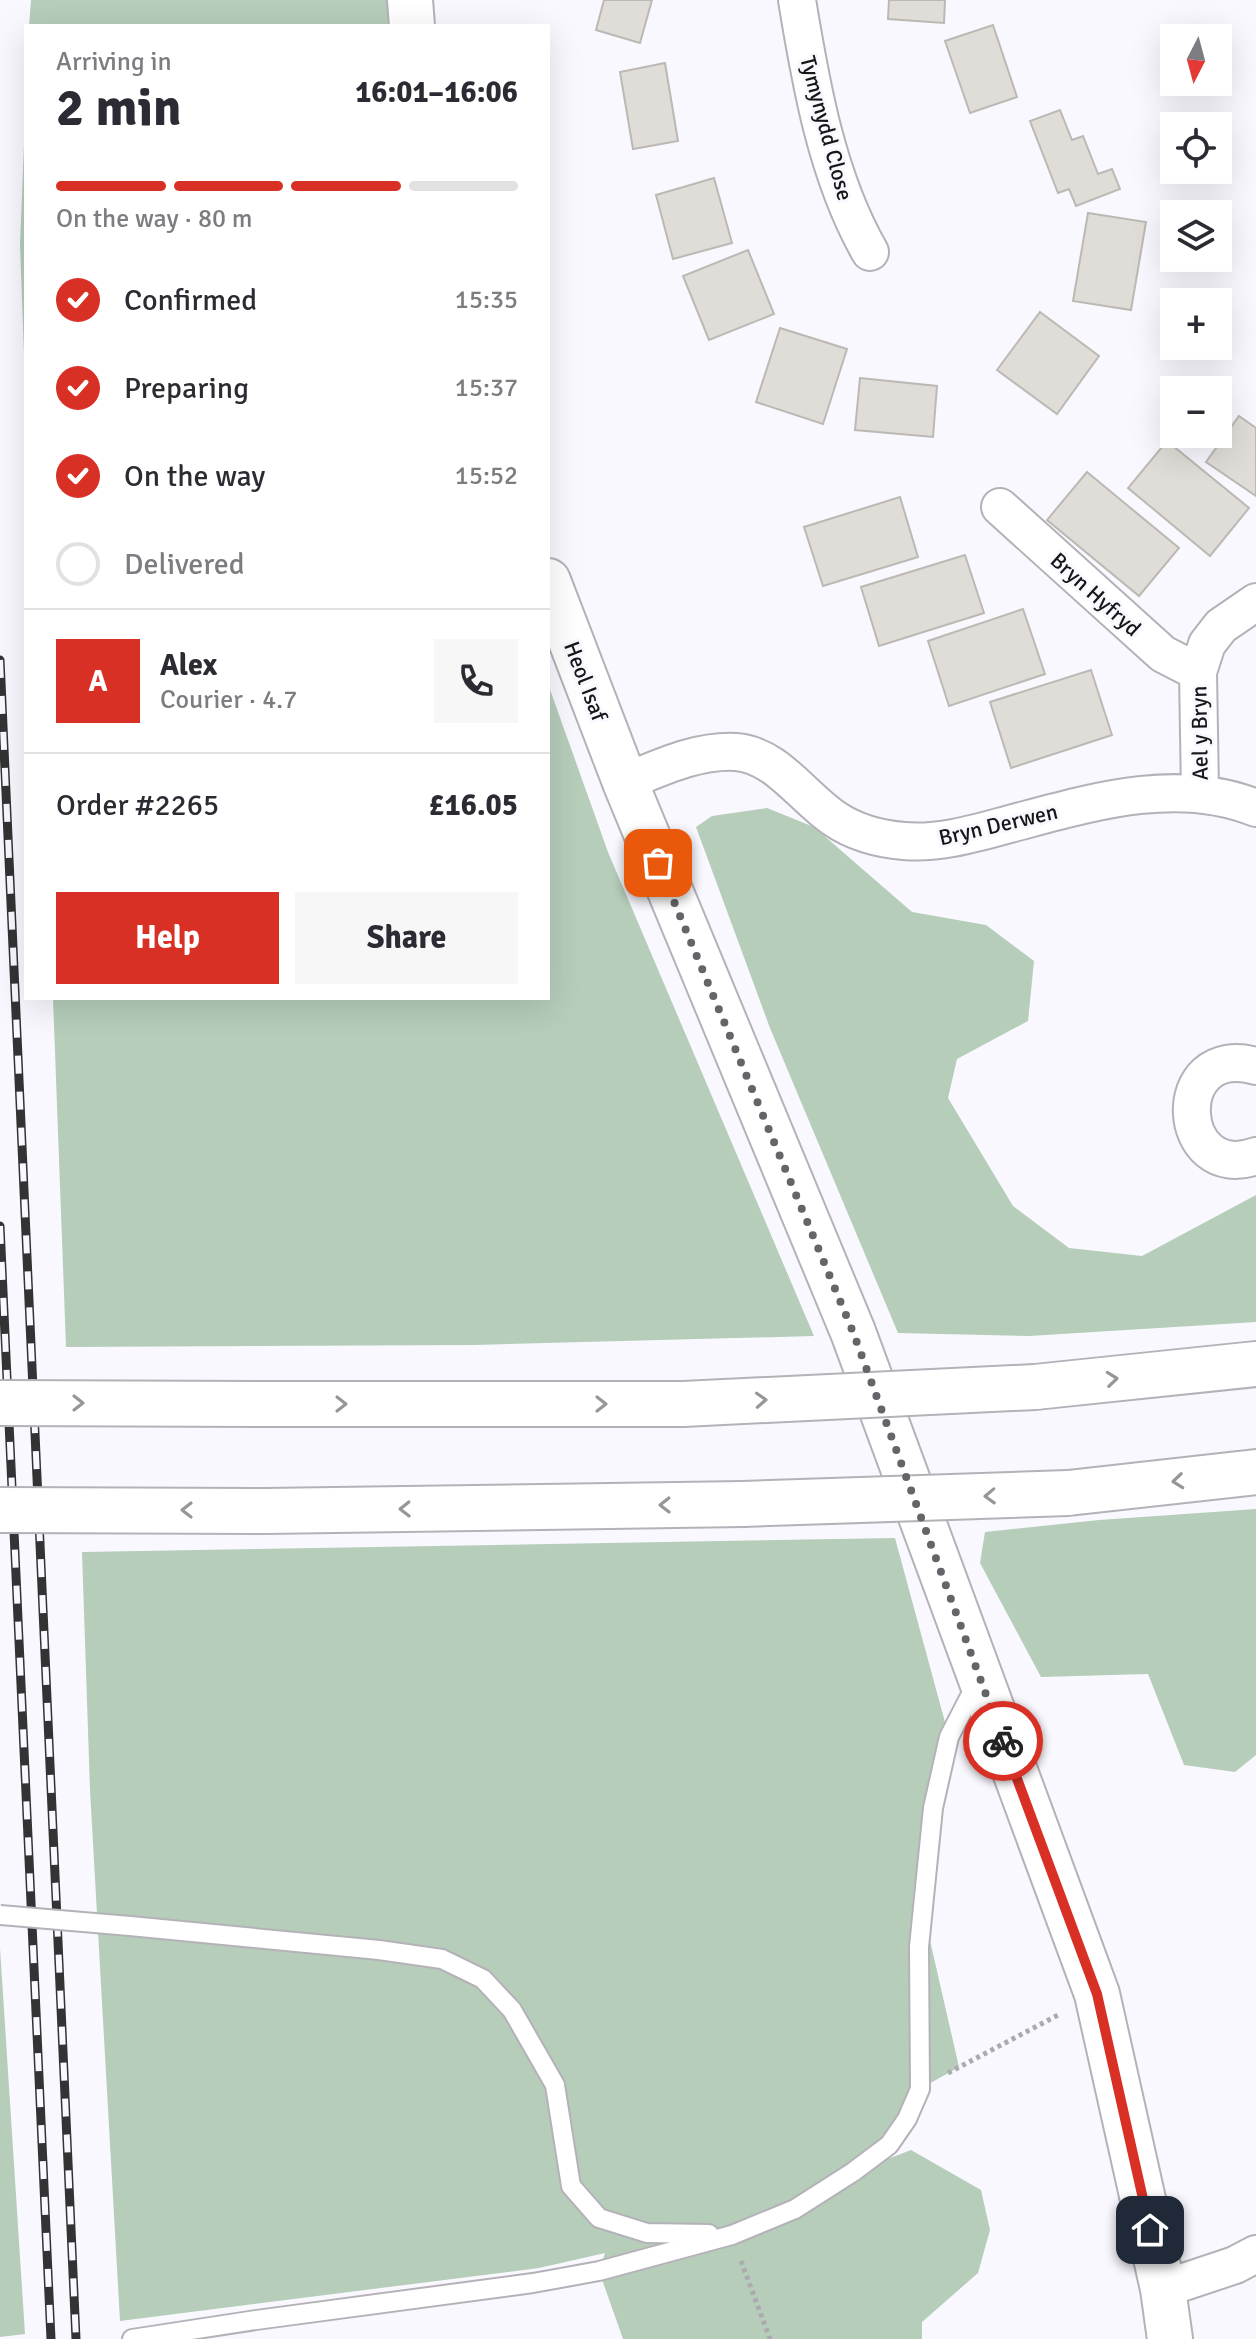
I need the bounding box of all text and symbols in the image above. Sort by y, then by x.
north arrow [1160,24,1232,96]
map controls [1160,24,1232,448]
text: Arriving in [56,46,172,78]
street label: Tymynydd Close [794,53,859,203]
text: 16:01–16:06 [355,74,518,111]
text: 2 min [56,76,182,140]
button: locate [1160,112,1232,184]
button: layers [1160,200,1232,272]
text: On the way · 80 m [56,203,252,235]
icon: check [56,278,100,322]
text: Confirmed [124,282,257,319]
text: 15:35 [455,284,518,316]
button: + [1160,288,1232,360]
icon: check [56,366,100,410]
text: Preparing [124,370,249,407]
text: 15:37 [455,372,518,404]
button: − [1160,376,1232,448]
icon: check [56,454,100,498]
text: On the way [124,458,265,495]
text: 15:52 [455,460,518,492]
text: Delivered [124,546,245,583]
street label: Bryn Hyfryd [1045,547,1146,642]
street label: Heol Isaf [558,638,614,726]
button: phone [434,639,518,723]
text: Alex [160,647,217,684]
text: A [88,663,108,700]
text: Courier · 4.7 [160,684,297,716]
street label: Ael y Bryn [1185,685,1214,781]
text: Order #2265 [56,787,219,824]
text: £16.05 [428,787,518,824]
street label: Bryn Derwen [936,798,1060,851]
pin [624,829,692,897]
icon: bag [636,841,680,885]
button: Help [56,892,279,984]
button: Share [295,892,518,984]
one-way arrow [1106,1370,1119,1387]
one-way arrow [755,1392,768,1409]
one-way arrow [72,1394,85,1412]
one-way arrow [335,1395,348,1413]
one-way arrow [595,1395,608,1413]
one-way arrow [1172,1472,1185,1489]
one-way arrow [983,1487,996,1504]
one-way arrow [658,1496,671,1514]
one-way arrow [398,1500,411,1517]
one-way arrow [180,1501,193,1519]
courier [963,1701,1043,1781]
icon: bike [981,1719,1025,1763]
pin [1116,2196,1184,2264]
icon: home [1128,2208,1172,2252]

